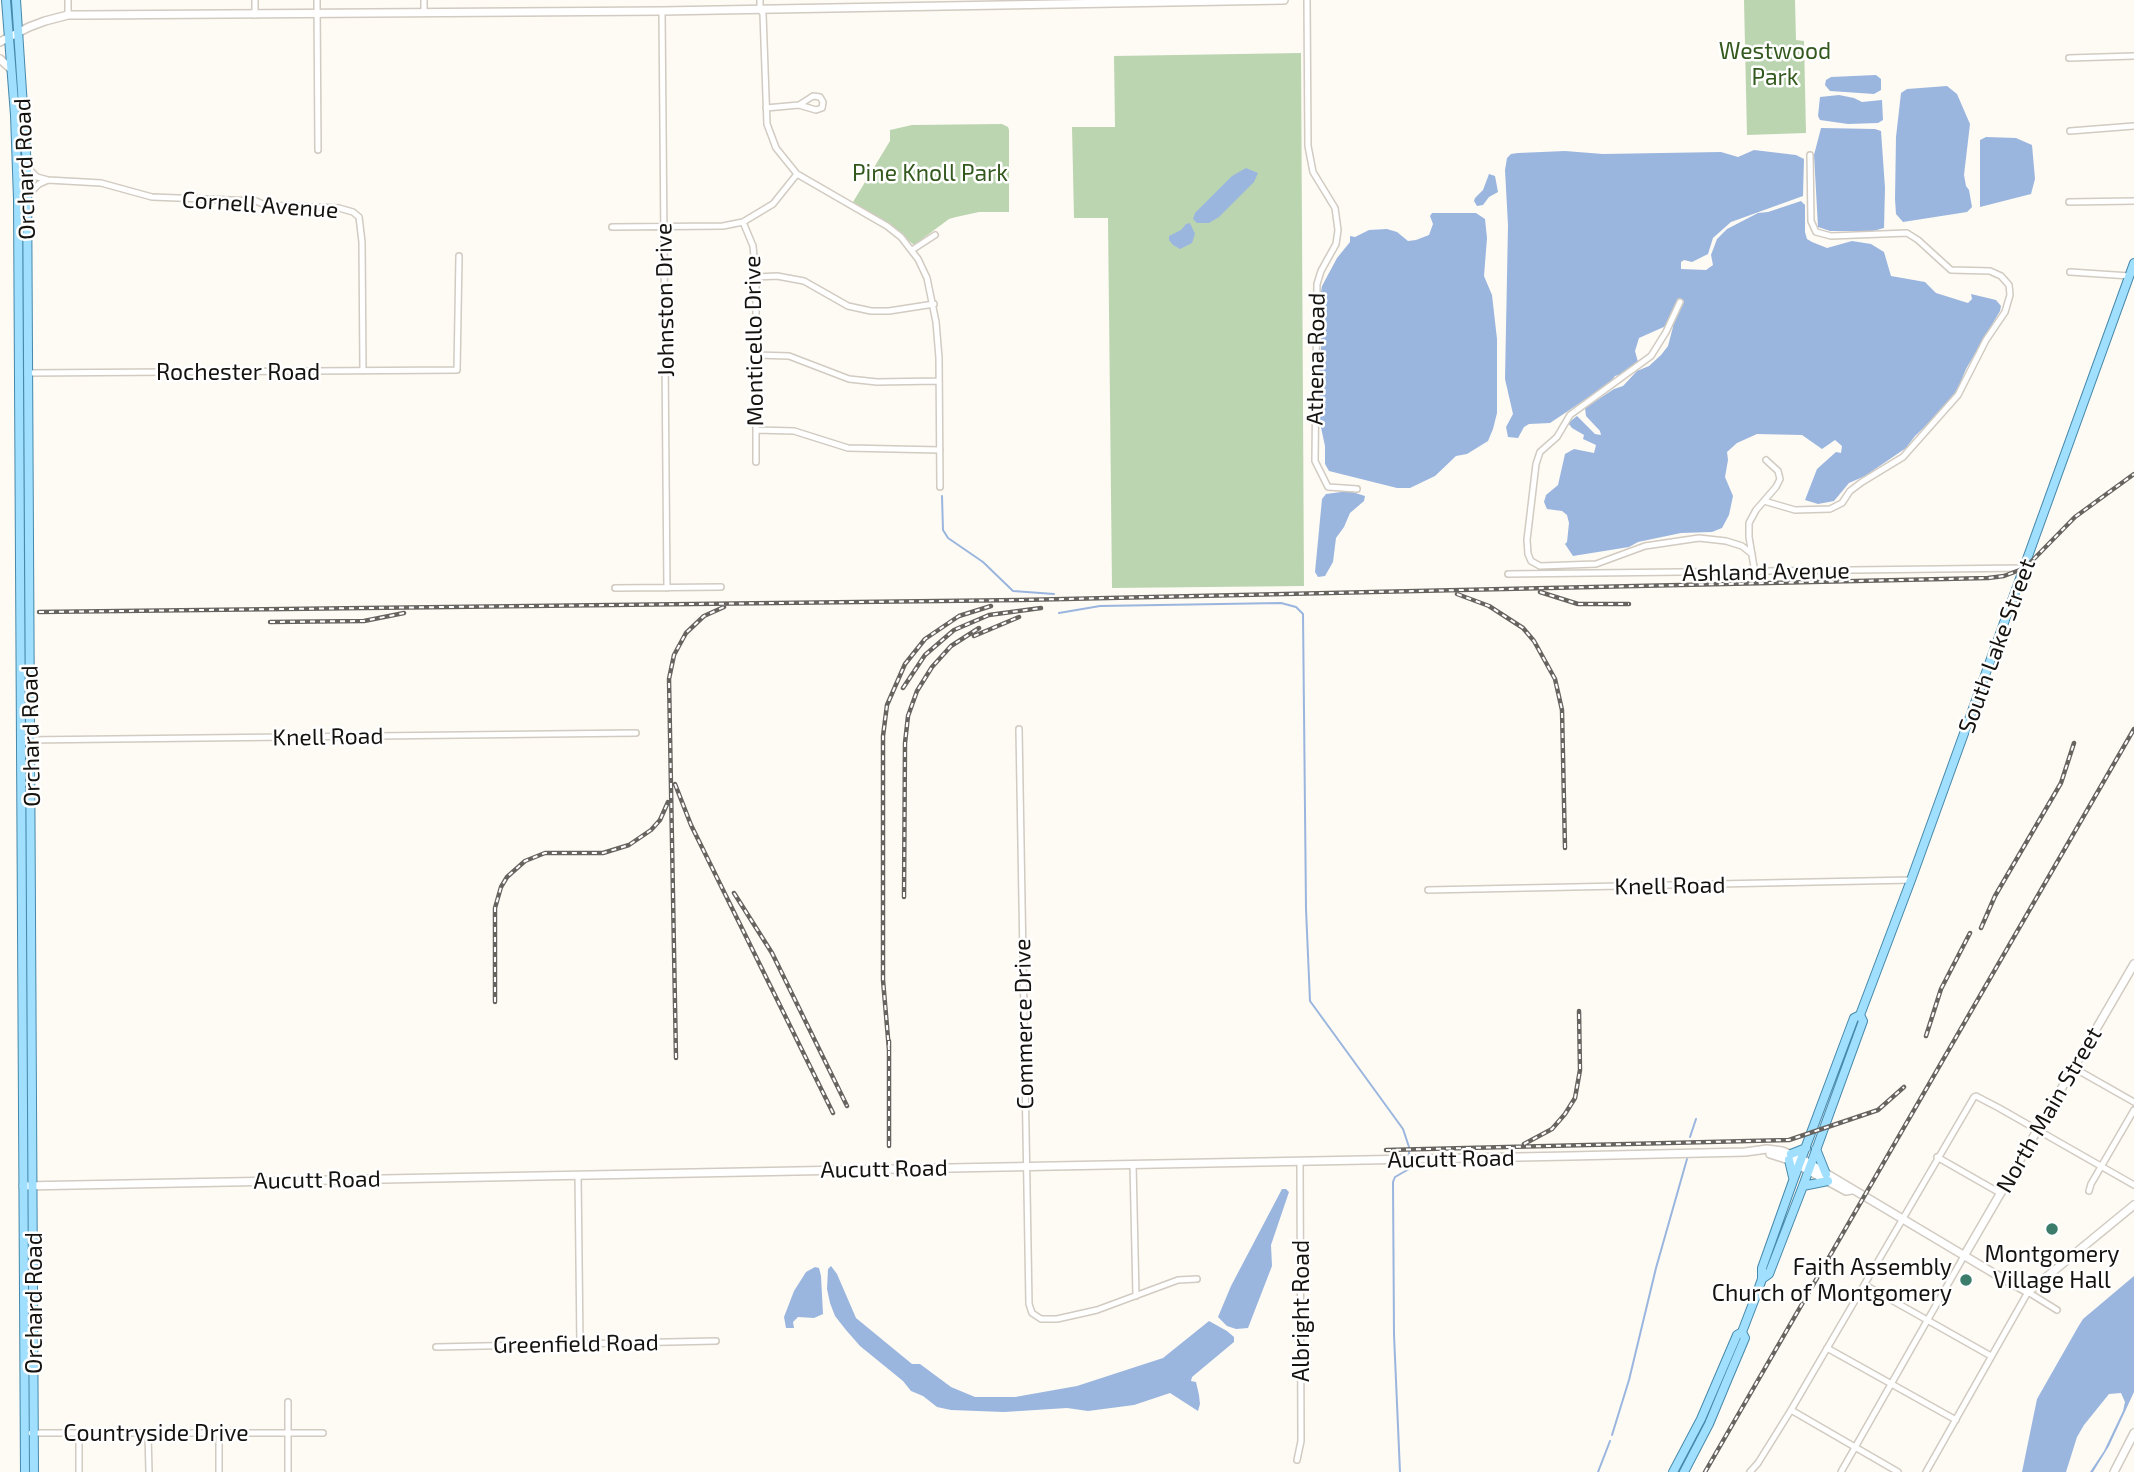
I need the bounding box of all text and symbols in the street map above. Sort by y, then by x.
park label: Westwood Park [1719,37,1831,91]
street label: Orchard Road [9,98,41,240]
park label: Pine Knoll Park [852,159,1008,187]
street label: Cornell Avenue [181,186,339,224]
street label: Johnston Drive [650,223,680,377]
street label: Monticello Drive [739,255,769,427]
street label: Athena Road [1301,292,1331,426]
street label: Rochester Road [156,358,320,386]
street label: South Lake Street [1953,555,2041,737]
street label: Ashland Avenue [1682,557,1850,587]
street label: Orchard Road [16,665,46,807]
street label: Knell Road [272,722,384,752]
street label: Knell Road [1614,871,1726,901]
street label: Commerce Drive [1009,938,1039,1110]
street label: North Main Street [1990,1022,2108,1198]
street label: Aucutt Road [1387,1144,1515,1174]
street label: Aucutt Road [820,1154,948,1184]
street label: Aucutt Road [253,1165,381,1195]
marker: Montgomery Village Hall [2044,1221,2060,1237]
street label: Orchard Road [20,1232,48,1374]
street label: Albright Road [1287,1240,1315,1382]
place label: Montgomery Village Hall [1984,1240,2120,1294]
place label: Faith Assembly Church of Montgomery [1712,1253,1952,1307]
marker: Faith Assembly Church of Montgomery [1958,1272,1974,1288]
street label: Greenfield Road [493,1329,659,1359]
street label: Countryside Drive [63,1419,249,1447]

